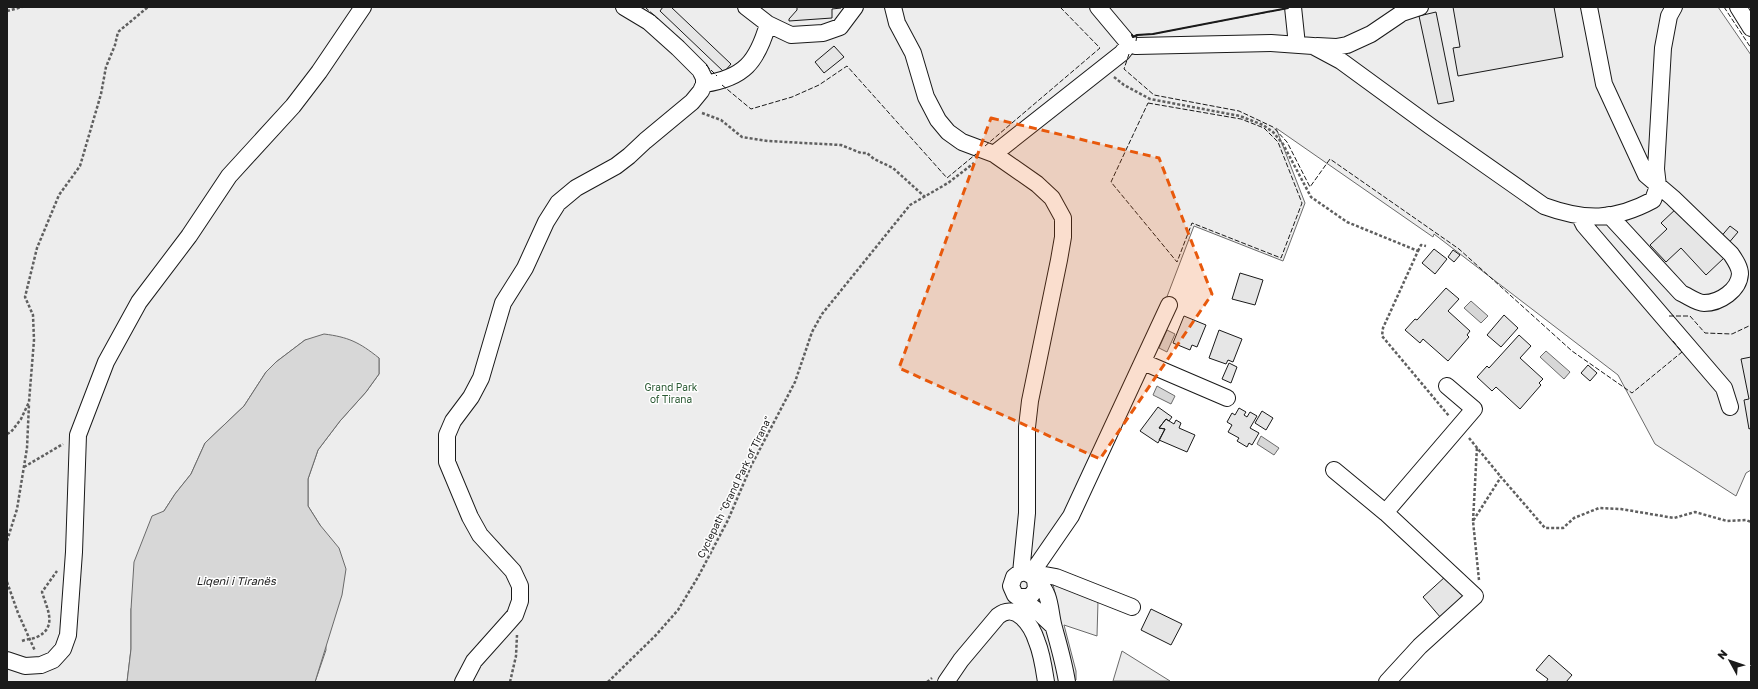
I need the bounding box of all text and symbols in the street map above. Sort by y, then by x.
park label: Grand Park of Tirana [645,381,698,405]
street label: Cyclepath "Grand Park of Tirana" [694,414,774,560]
water label: Liqeni i Tiranës [196,574,277,588]
north arrow [1710,641,1750,681]
text: N [1714,647,1730,662]

